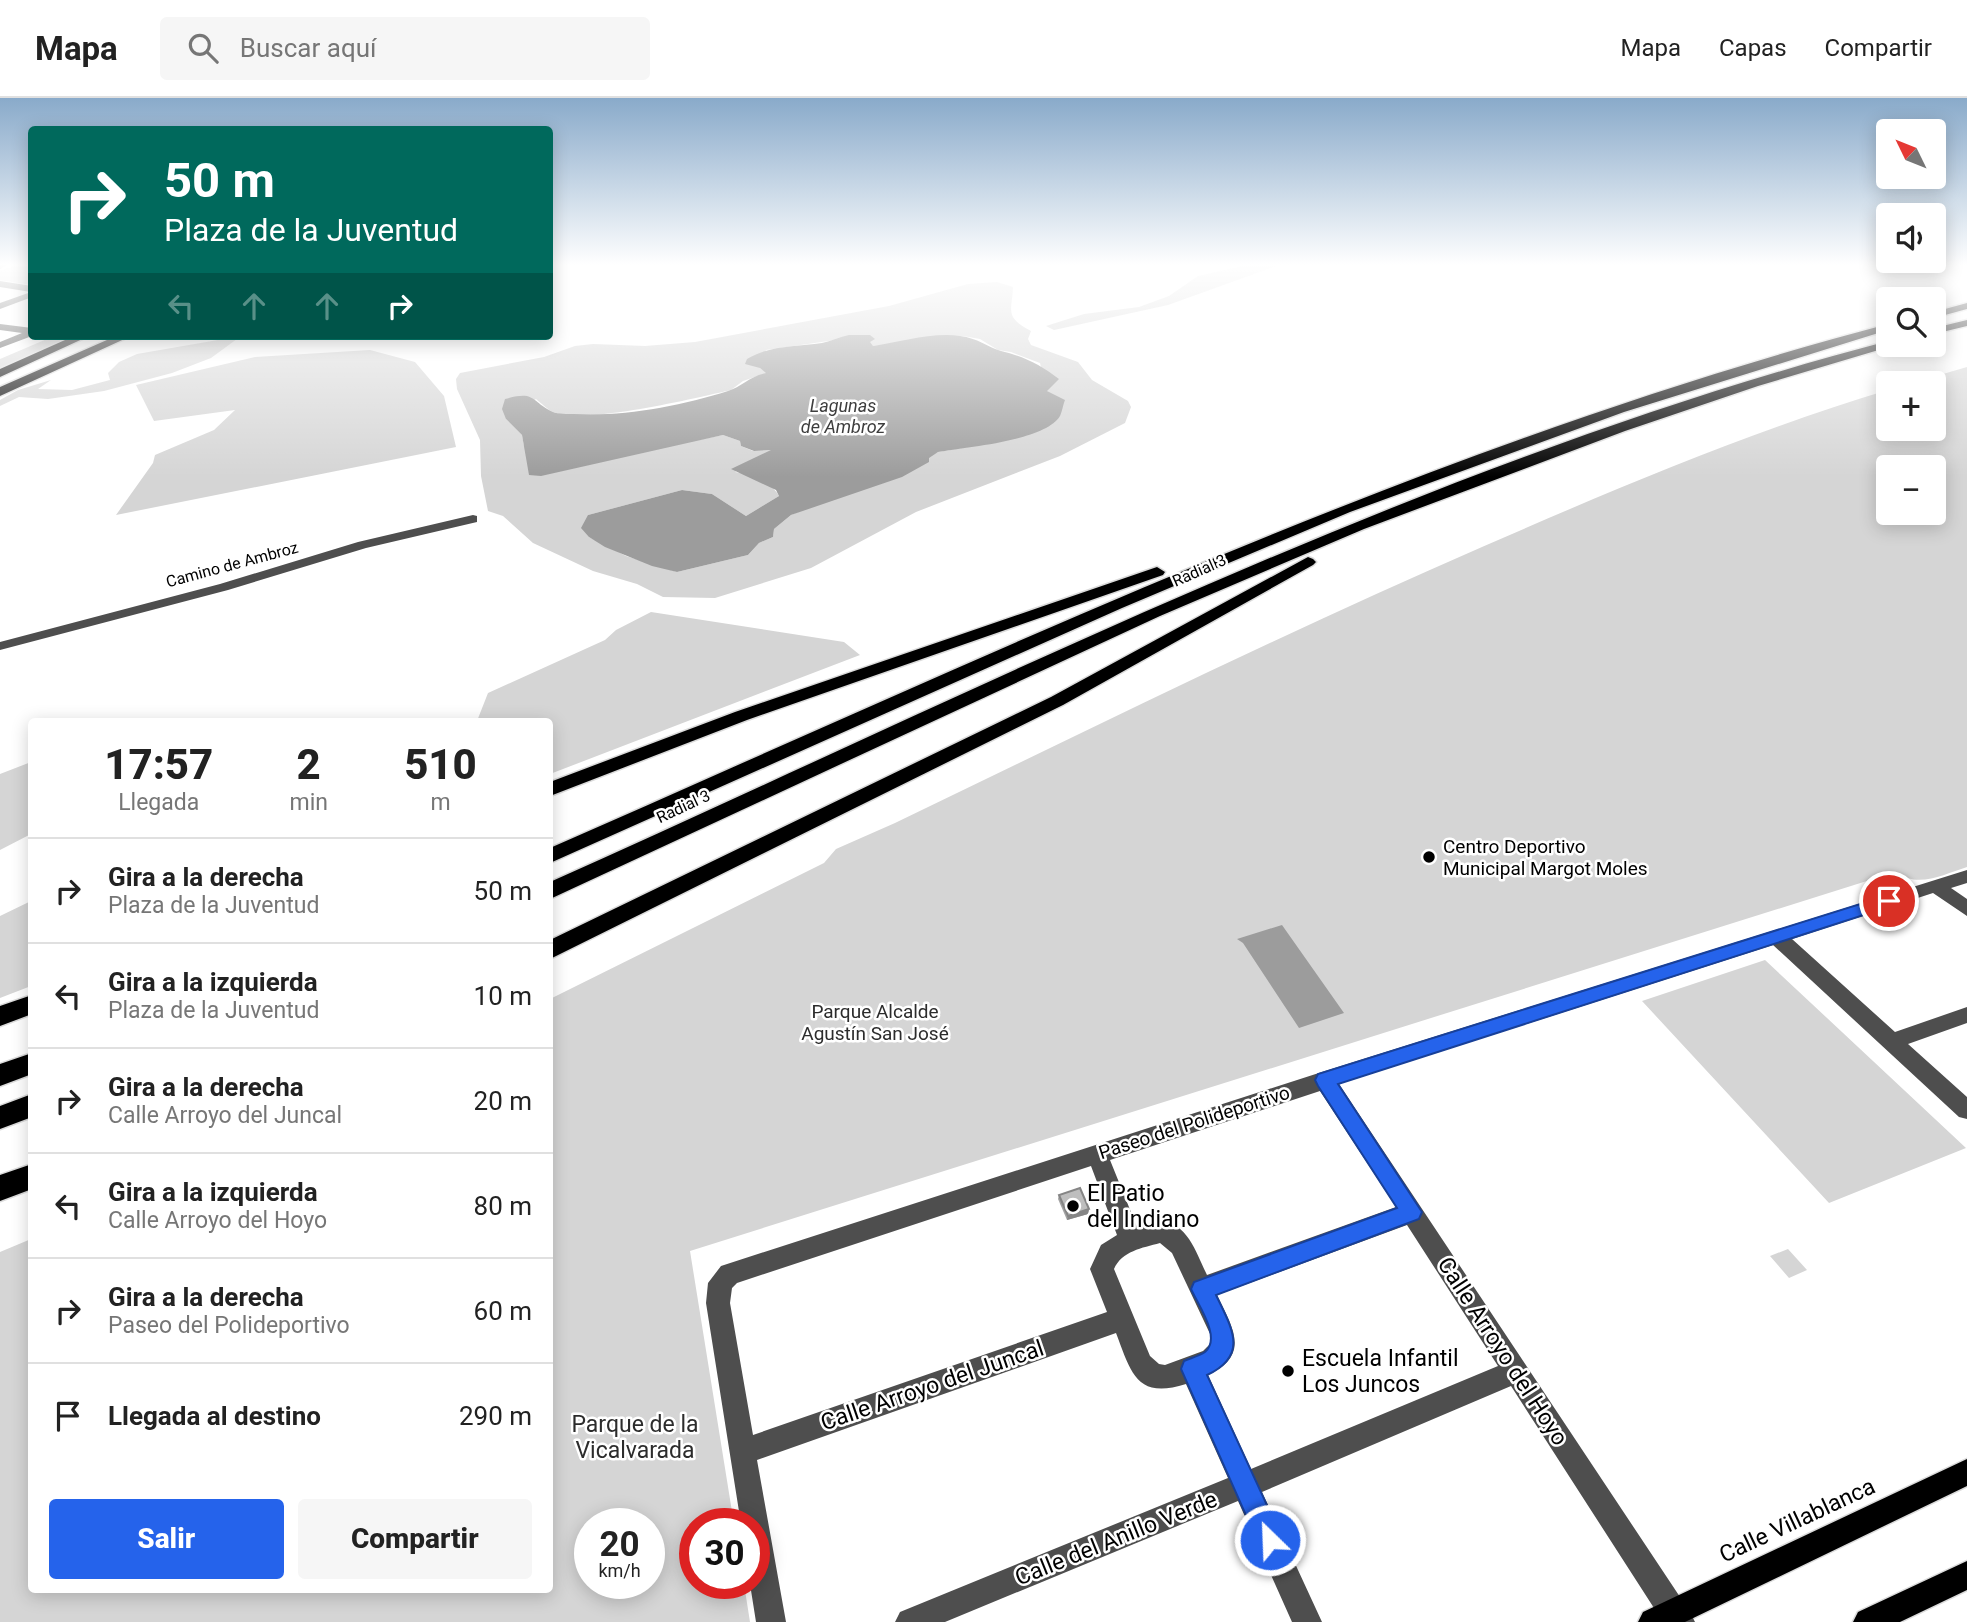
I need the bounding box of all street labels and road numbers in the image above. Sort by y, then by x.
street label: Camino de Ambroz [164,538,300,591]
street label: Radial 3 [1169,550,1229,591]
street label: Radial 3 [653,786,713,827]
street label: Paseo del Polideportivo [1096,1081,1293,1164]
street label: Calle Arroyo del Hoyo [1432,1252,1574,1450]
street label: Calle Arroyo del Juncal [817,1335,1047,1436]
street label: Calle Villablanca [1715,1473,1879,1568]
street label: Calle del Anillo Verde [1011,1486,1221,1591]

